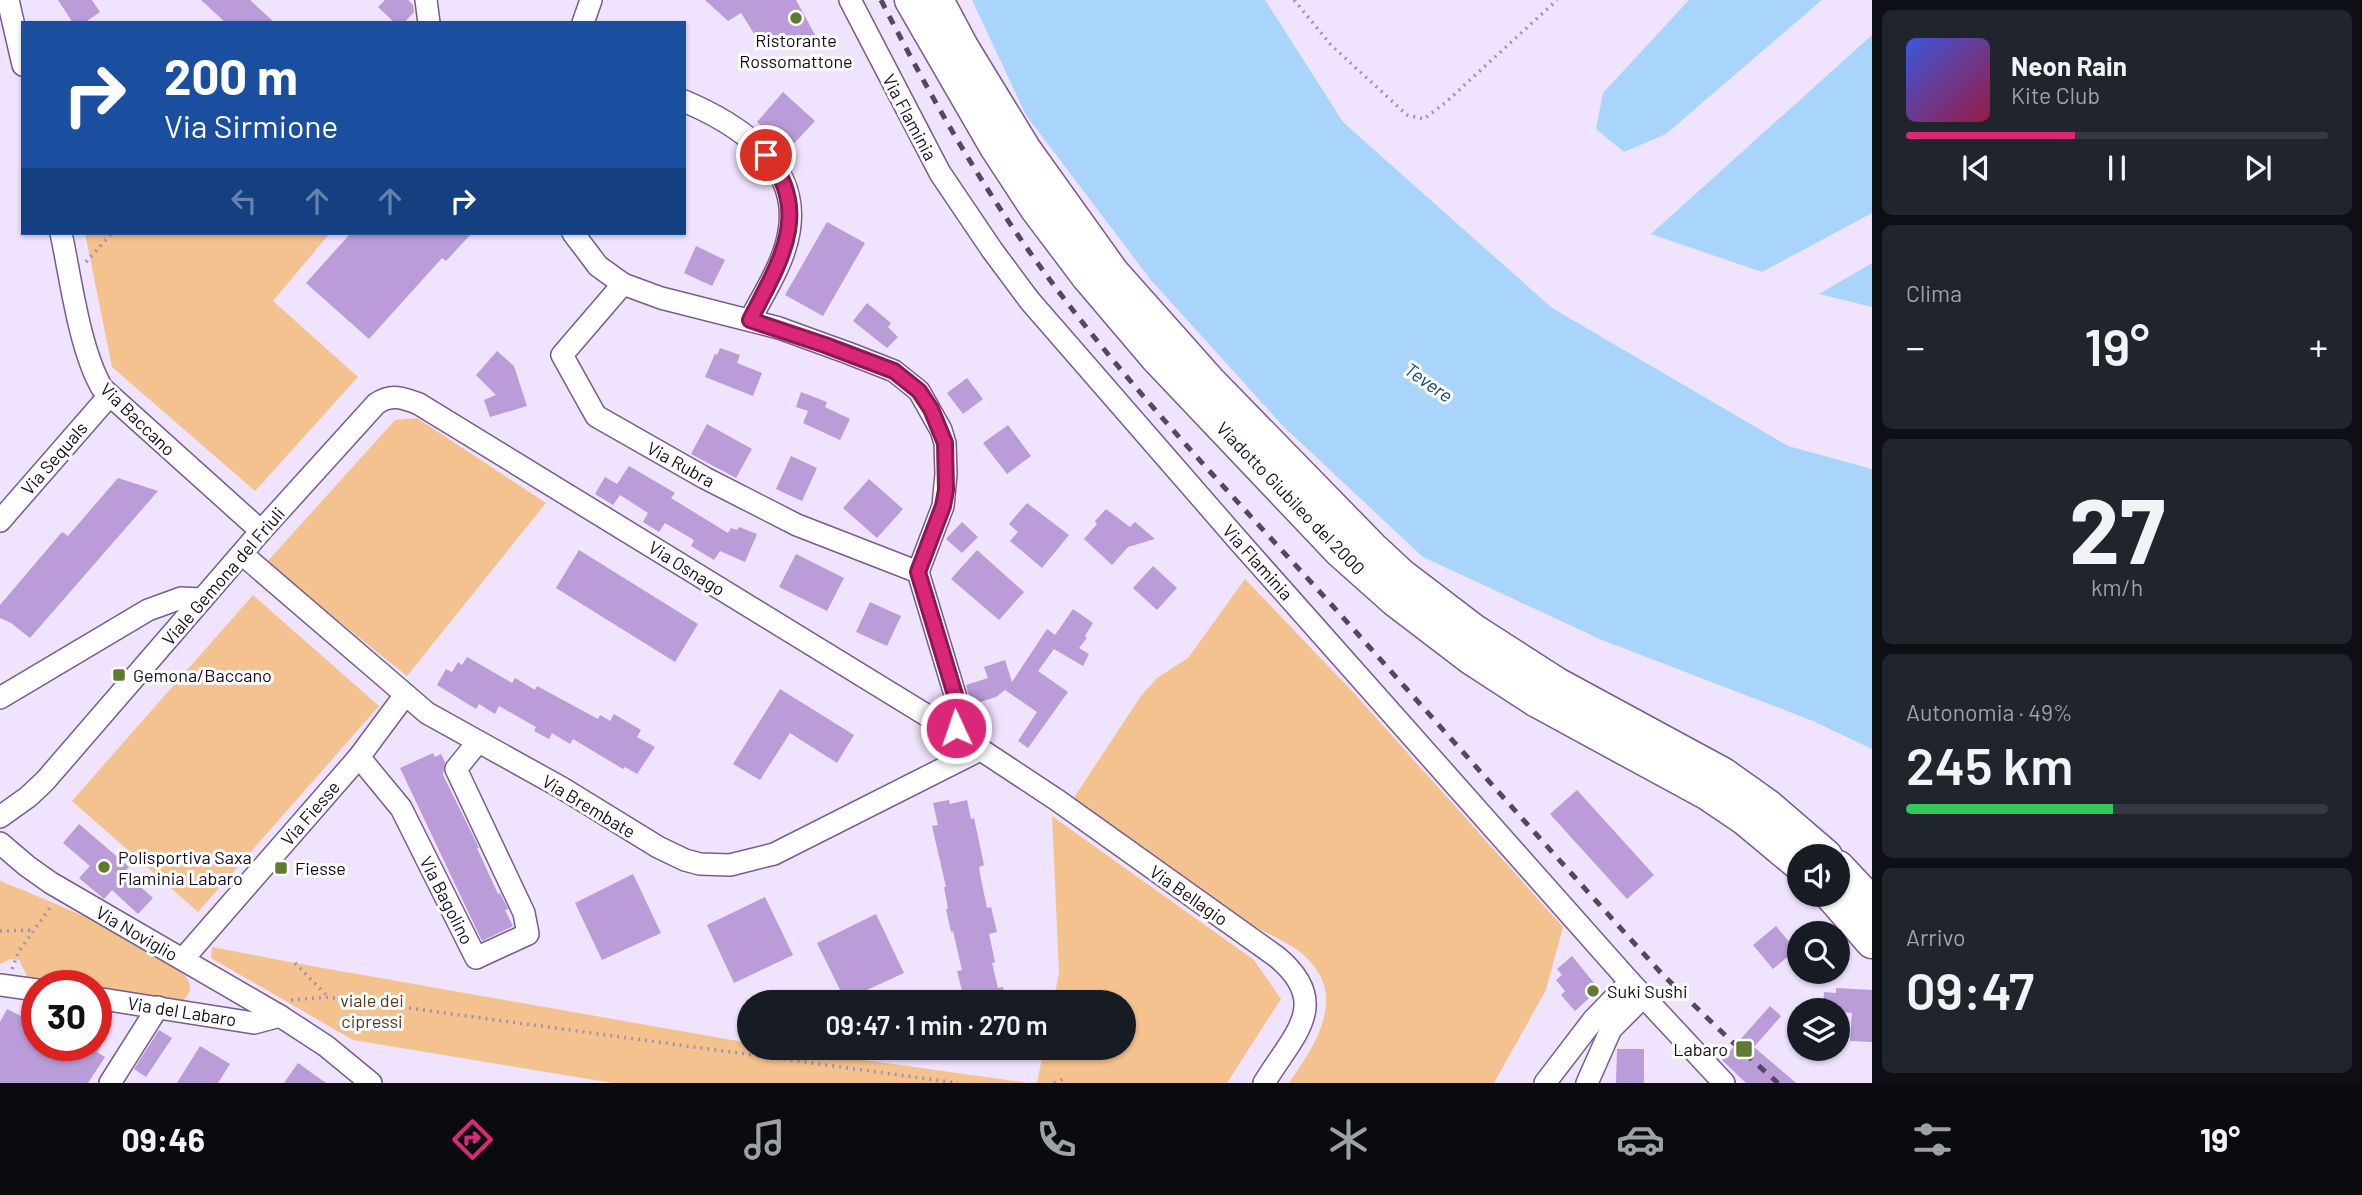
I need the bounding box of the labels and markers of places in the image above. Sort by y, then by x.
marker: Ristorante Rossomattone [788,10,804,26]
place label: Ristorante Rossomattone [739,29,853,72]
pin [736,125,796,185]
place label: Gemona/Baccano [133,664,272,686]
marker: Gemona/Baccano [111,667,127,683]
place label: Polisportiva Saxa Flaminia Labaro [118,846,252,889]
place label: Fiesse [295,857,346,879]
marker: Polisportiva Saxa Flaminia Labaro [96,859,112,875]
marker: Fiesse [273,860,289,876]
place label: Suki Sushi [1607,980,1687,1002]
marker: Suki Sushi [1585,983,1601,999]
place label: Labaro [1673,1038,1728,1060]
marker: Labaro [1734,1039,1754,1059]

